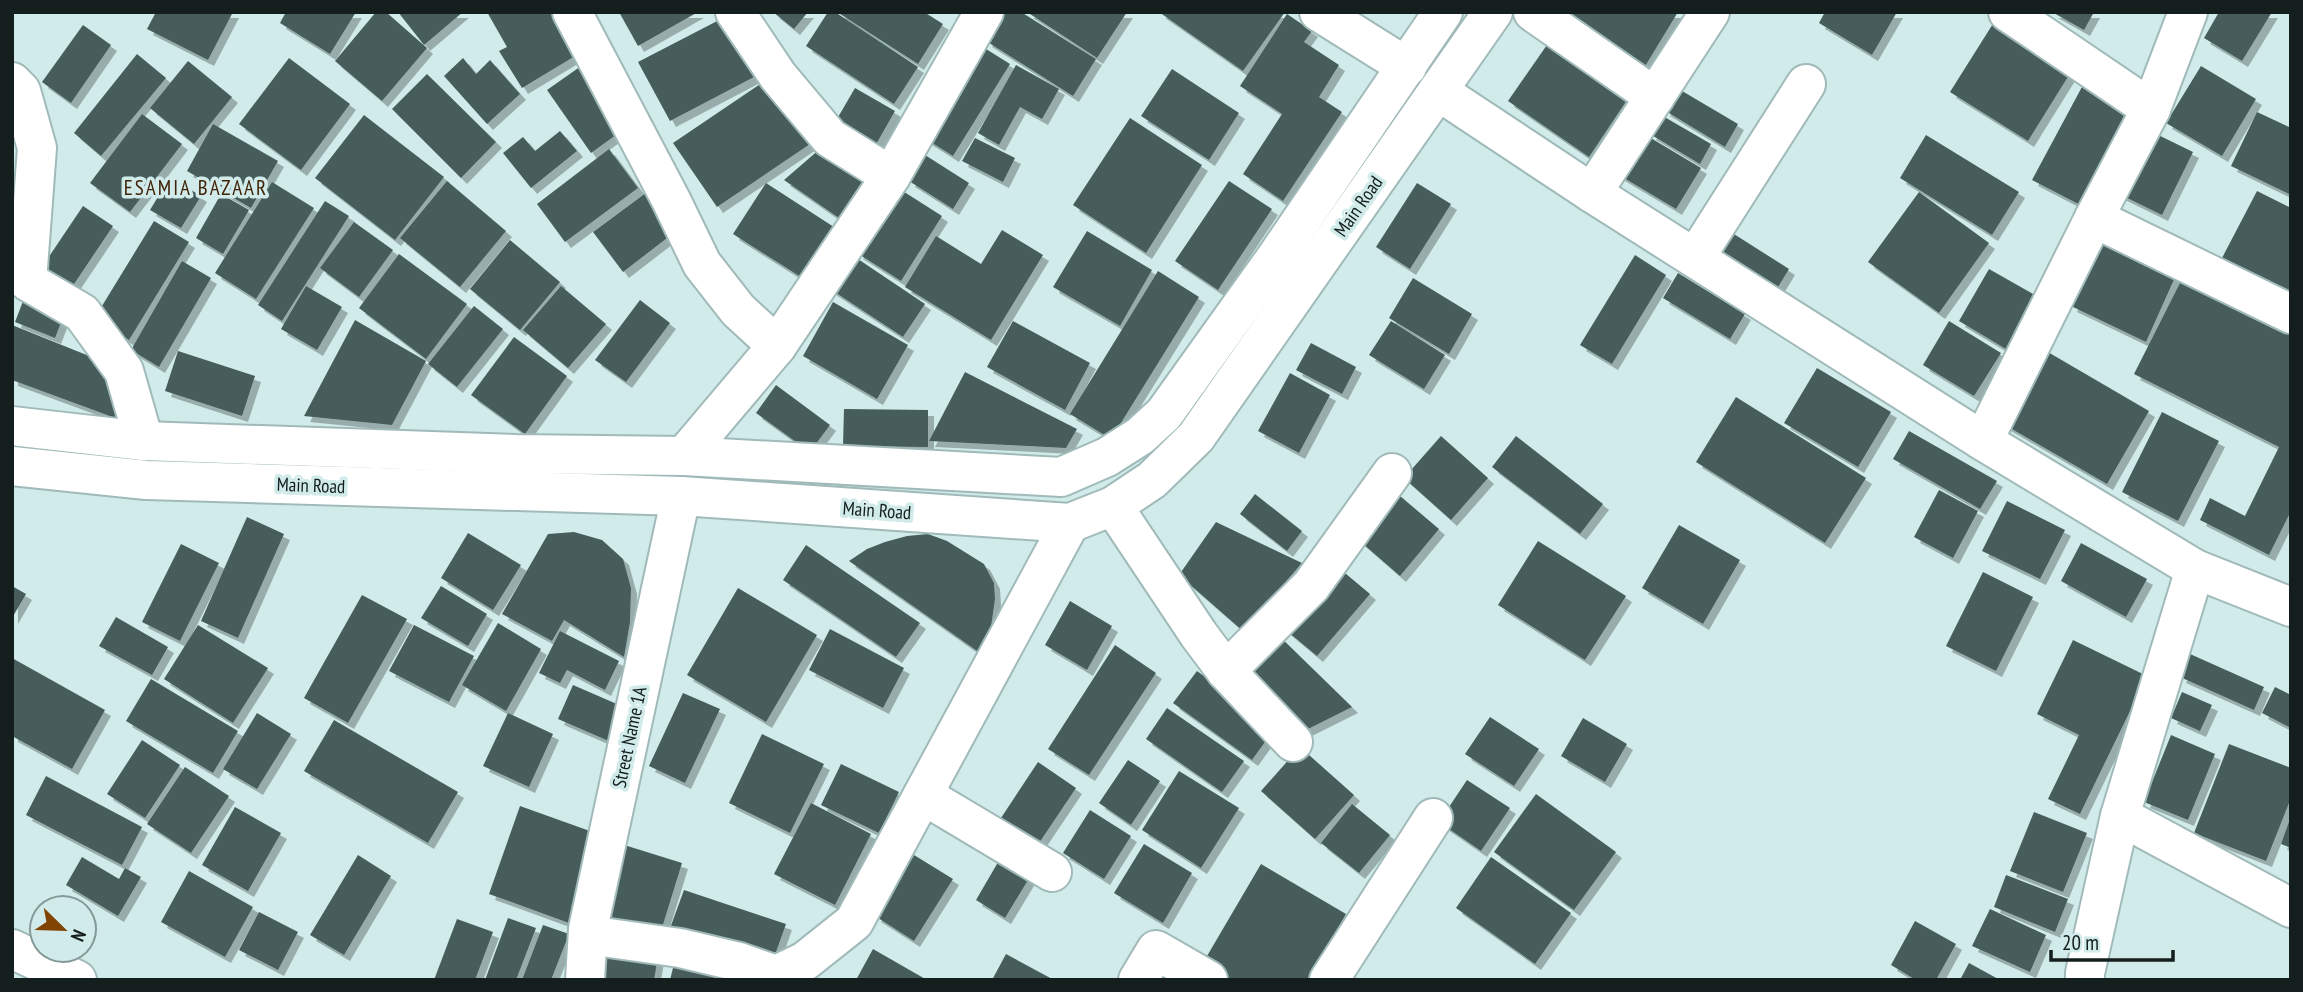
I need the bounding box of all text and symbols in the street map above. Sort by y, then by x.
street label: Main Road [1328,171,1388,241]
district label: ESAMIA BAZAAR [124,174,268,201]
street label: Main Road [276,472,346,498]
street label: Main Road [842,496,912,524]
street label: Street Name 1A [607,684,651,790]
north arrow [28,894,98,964]
scale bar [2051,918,2174,962]
text: N [66,926,92,945]
text: 20 m [2062,929,2099,956]

